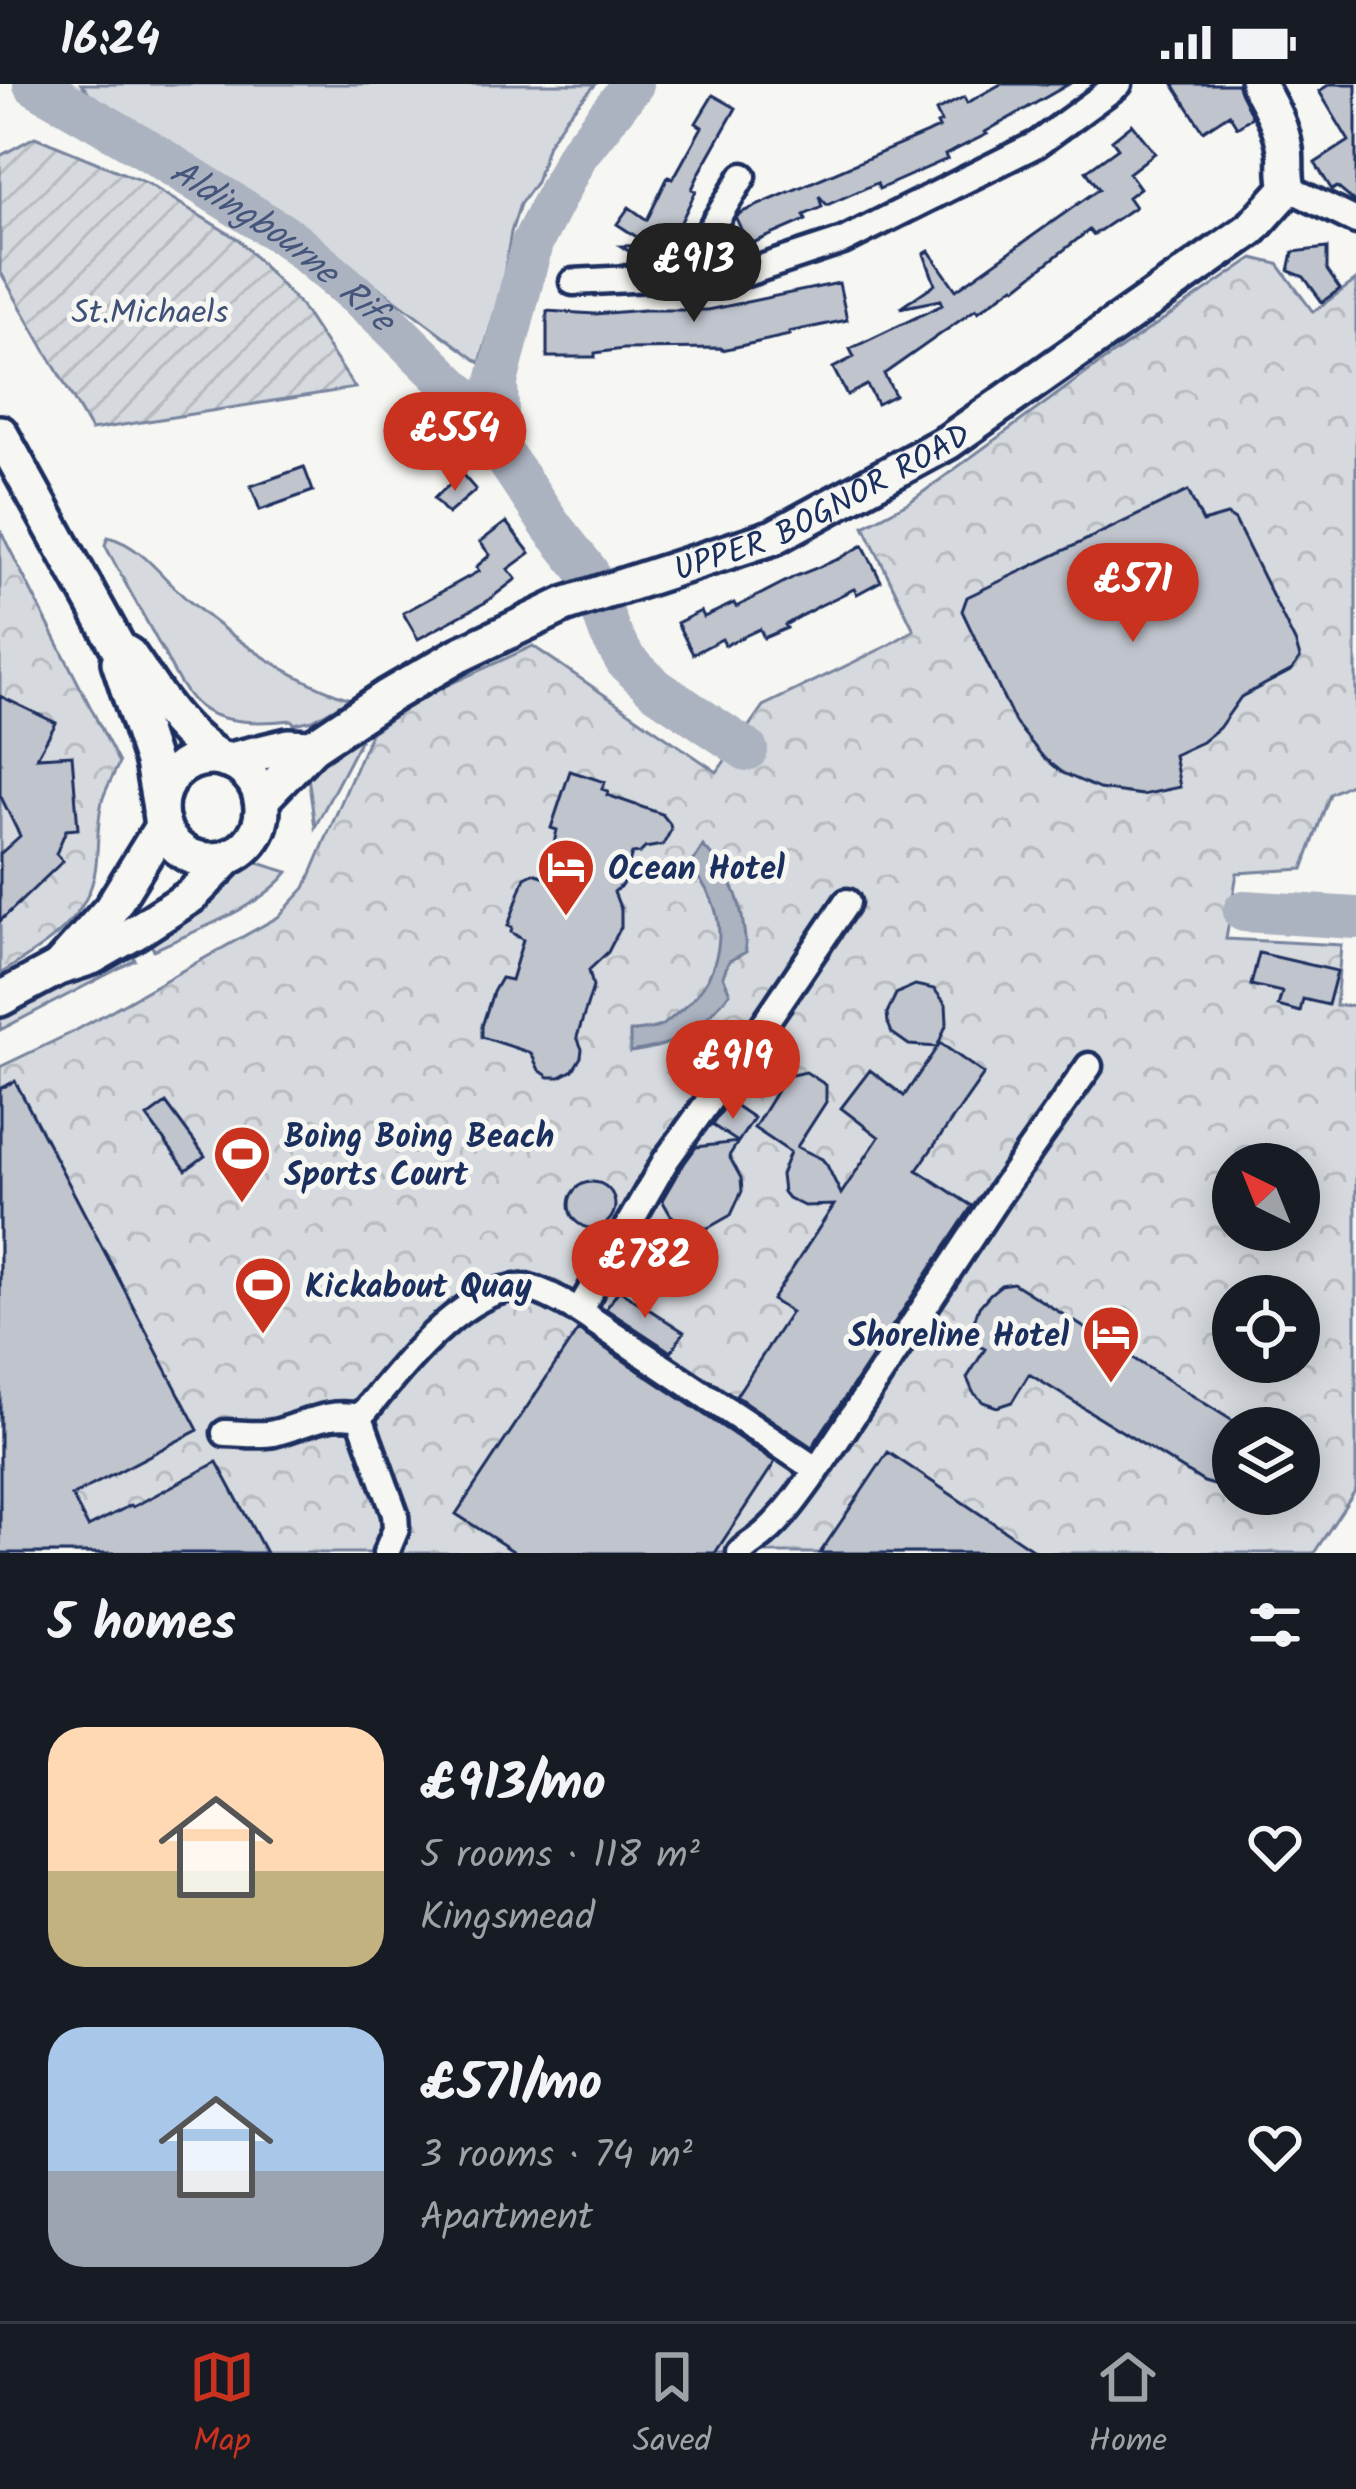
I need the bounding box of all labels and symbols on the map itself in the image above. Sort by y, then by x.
water label: Aldingbourne Rife [158,146,410,350]
pin: £913 [623,223,765,325]
park label: St.Michaels [72,288,228,341]
pin: £554 [384,392,526,494]
street label: UPPER BOGNOR ROAD [668,410,983,598]
pin: £571 [1062,543,1204,645]
hotel icon: Ocean Hotel [535,836,597,918]
place label: Ocean Hotel [608,844,785,897]
pin: £919 [662,1020,804,1122]
place label: Boing Boing Beach Sports Court [284,1112,554,1203]
sports icon: Boing Boing Beach Sports Court [211,1123,273,1205]
north arrow [1212,1143,1320,1251]
pin: £782 [574,1219,716,1321]
sports icon: Kickabout Quay [232,1254,294,1336]
place label: Kickabout Quay [305,1262,532,1315]
hotel icon: Shoreline Hotel [1080,1303,1142,1385]
place label: Shoreline Hotel [848,1311,1069,1364]

